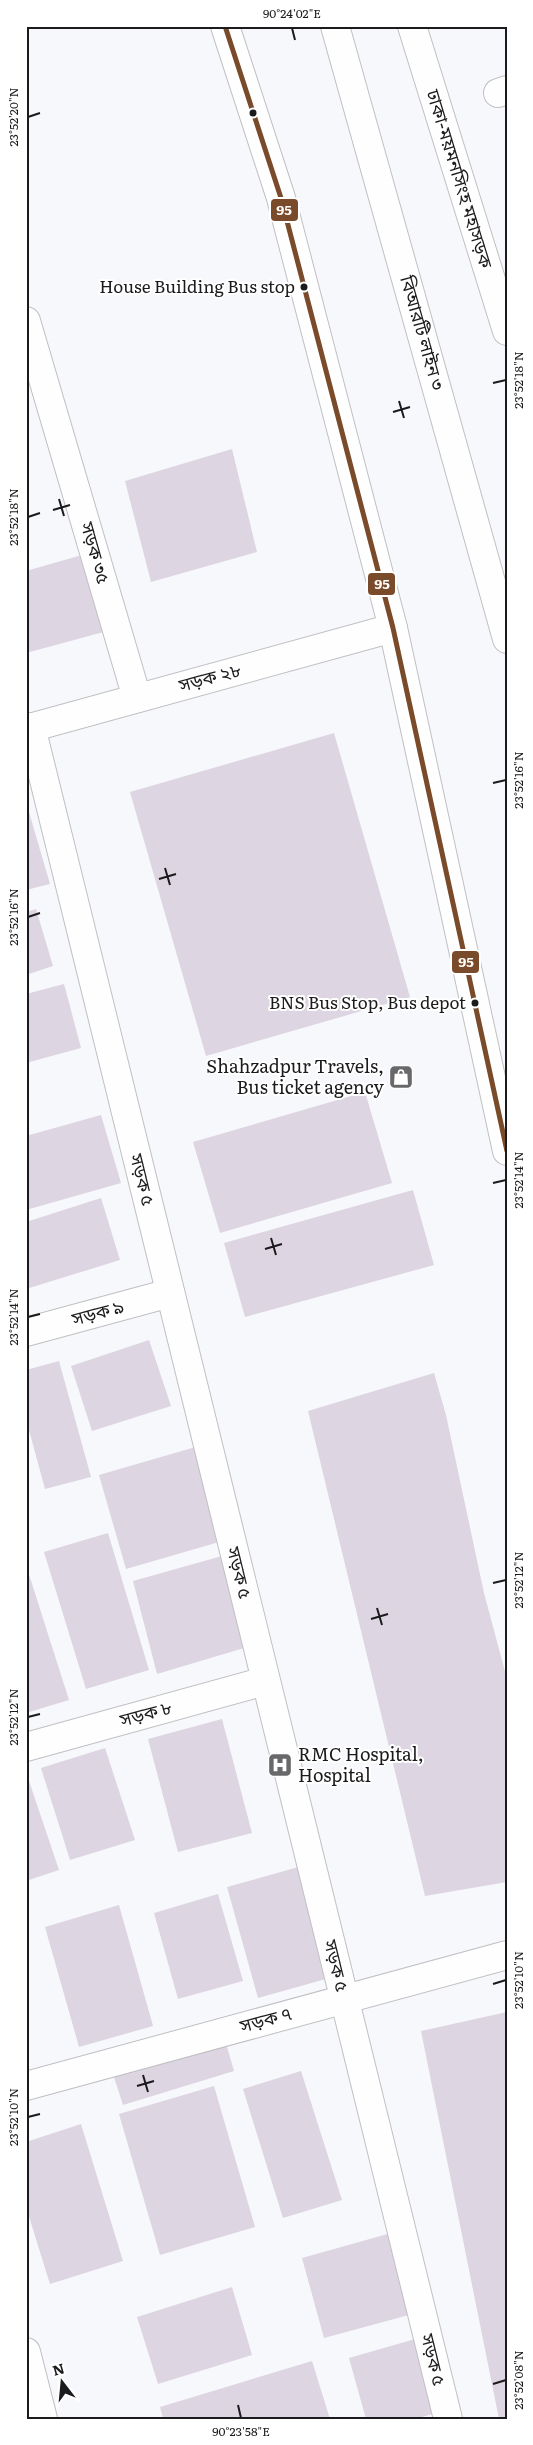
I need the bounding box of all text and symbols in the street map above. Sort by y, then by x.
text: 90°24'02"E [263,4,321,22]
street label: ঢাকা-ময়মনসিংহ মহাসড়ক [420,85,501,272]
text: 23°52'20"N [4,87,22,147]
unlabelled marker [248,108,258,118]
line badge: 95 [270,198,299,222]
text: 95 [276,199,292,219]
street label: বিআরটি লাইন ৩ [394,271,453,393]
place label: House Building Bus stop [99,273,295,298]
marker: House Building Bus stop [299,282,309,292]
text: 23°52'18"N [509,351,527,409]
text: 23°52'18"N [4,488,22,546]
street label: সড়ক ৩৫ [74,517,118,587]
line badge: 95 [367,572,396,596]
text: 95 [374,573,390,593]
street label: সড়ক ২৮ [174,655,244,698]
text: 23°52'16"N [509,751,527,809]
text: 23°52'16"N [4,888,22,946]
line badge: 95 [451,950,480,974]
text: 95 [458,951,474,971]
place label: BNS Bus Stop, Bus depot [269,989,466,1014]
marker: BNS Bus Stop, Bus depot [470,998,480,1008]
place label: Shahzadpur Travels, Bus ticket agency [206,1052,385,1100]
shop icon: Shahzadpur Travels, Bus ticket agency [388,1064,414,1090]
street label: সড়ক ৫ [124,1150,163,1209]
text: 23°52'14"N [509,1151,527,1209]
text: 23°52'14"N [4,1288,22,1346]
street label: সড়ক ৯ [68,1292,127,1332]
street label: সড়ক ৫ [221,1543,260,1602]
text: 23°52'12"N [509,1551,527,1609]
text: 23°52'12"N [4,1688,22,1746]
street label: সড়ক ৮ [116,1693,175,1733]
place label: RMC Hospital, Hospital [298,1740,424,1788]
hospital icon: RMC Hospital, Hospital [267,1752,293,1778]
street label: সড়ক ৫ [318,1936,357,1995]
text: 23°52'10"N [509,1951,527,2009]
street label: সড়ক ৭ [236,1999,295,2039]
text: 23°52'10"N [4,2088,22,2146]
street label: সড়ক ৫ [415,2330,454,2389]
text: 23°52'08"N [509,2350,527,2410]
text: N [50,2357,67,2380]
north arrow [38,2358,88,2408]
text: 90°23'58"E [212,2422,270,2440]

